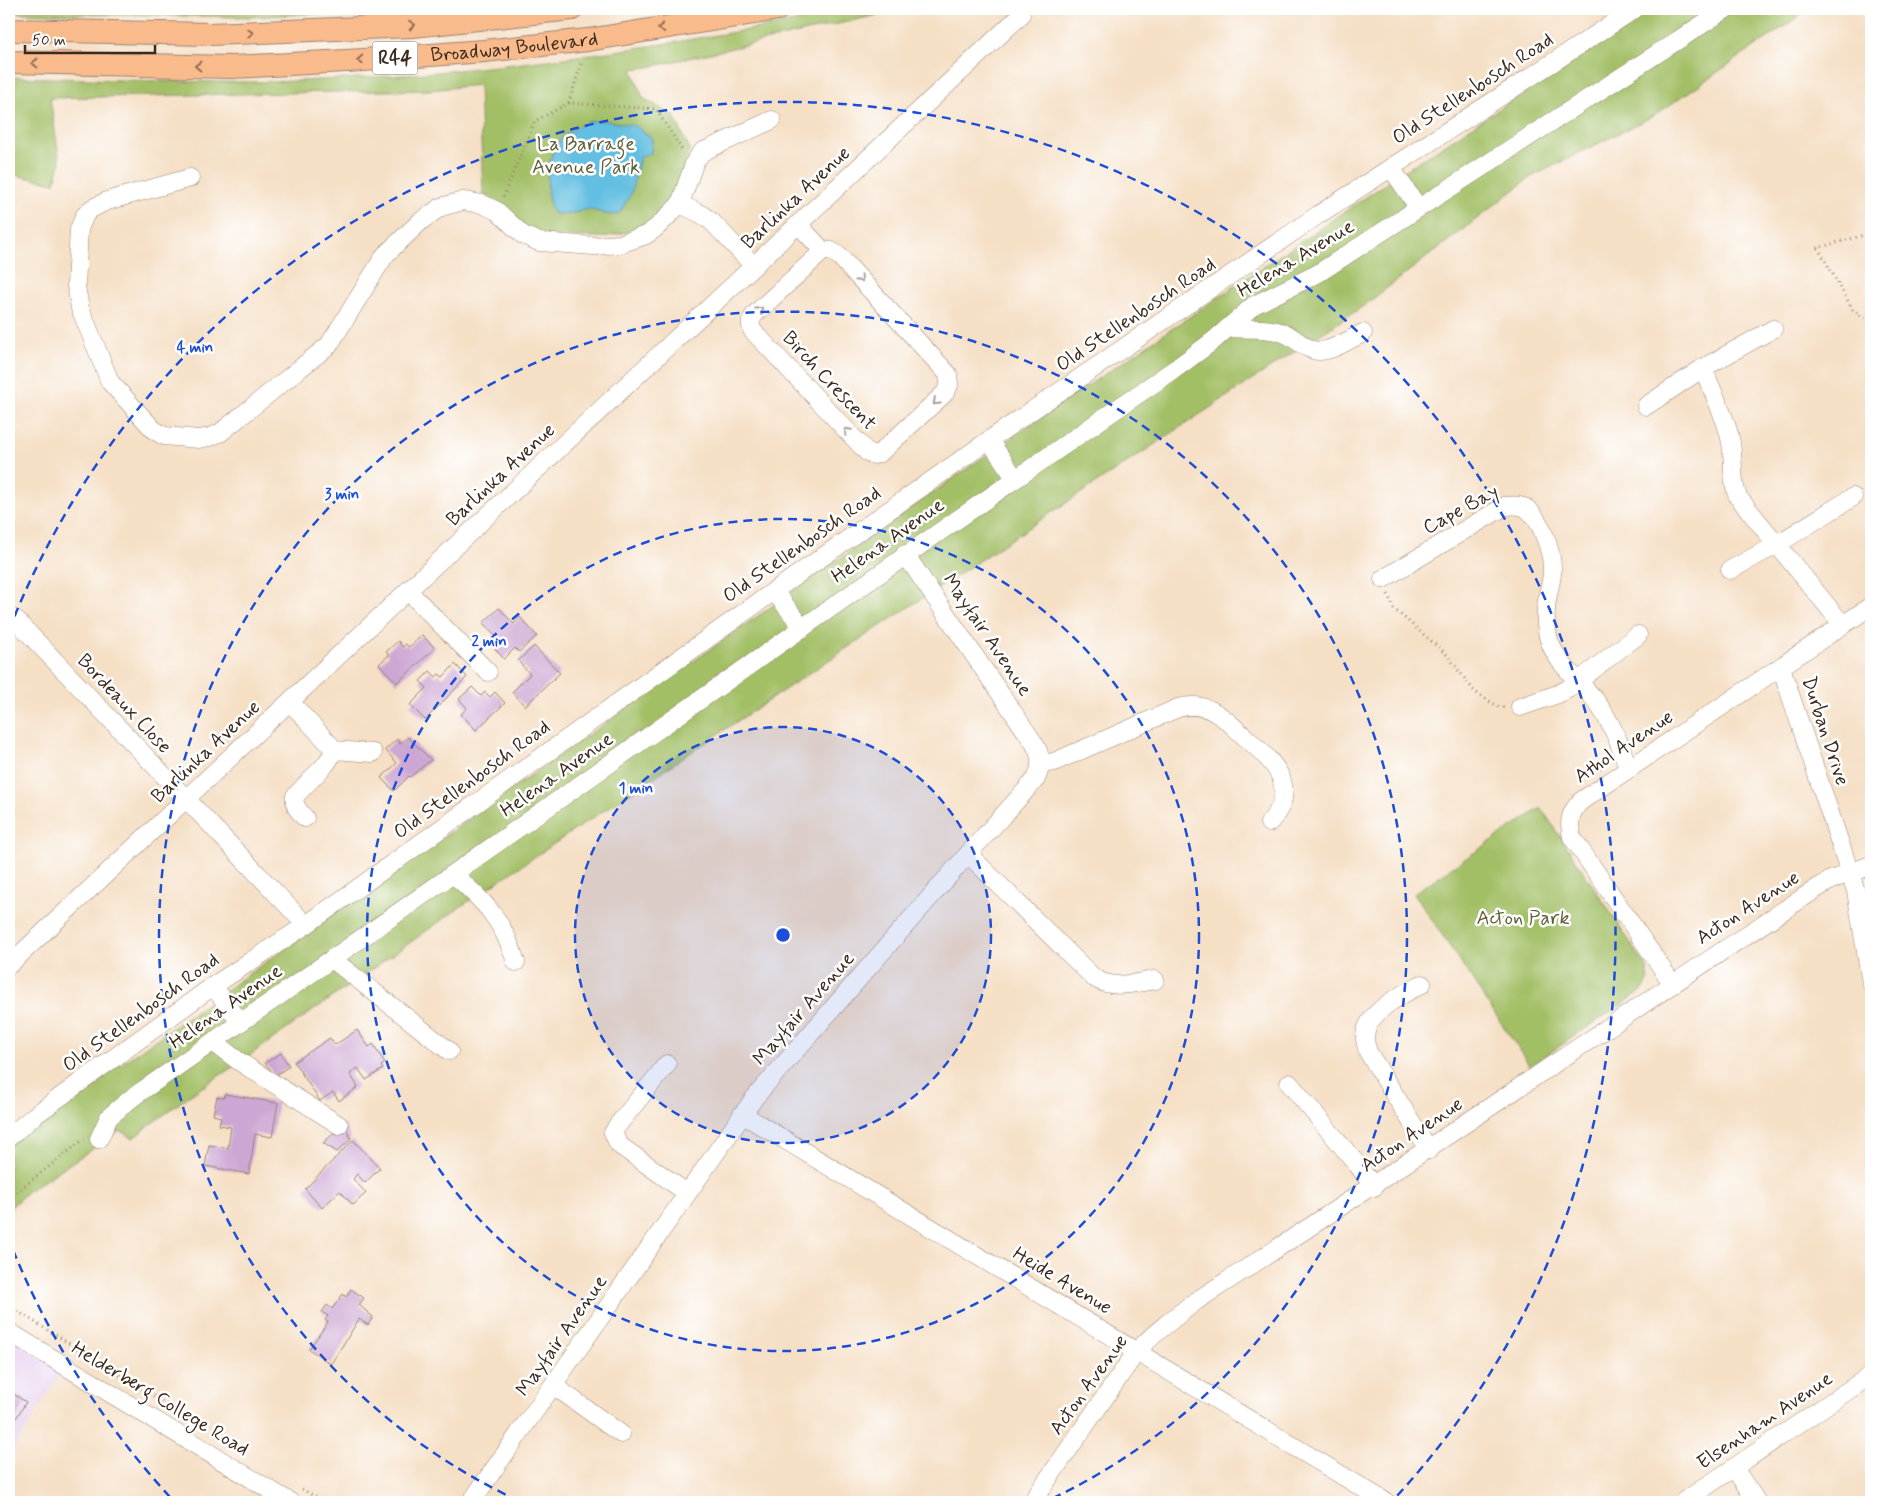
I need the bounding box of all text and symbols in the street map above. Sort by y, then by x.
one-way arrow [409,20,417,31]
scale bar [25,22,155,54]
one-way arrow [656,22,665,32]
street label: Broadway Boulevard [430,25,600,68]
one-way arrow [246,27,254,38]
street label: Old Stellenbosch Road [1387,27,1559,151]
text: 50 m [32,31,66,51]
road number: R44 [372,42,418,74]
one-way arrow [356,55,364,66]
one-way arrow [31,58,39,68]
one-way arrow [194,61,202,72]
park label: La Barrage Avenue Park [532,131,640,181]
street label: Barlinka Avenue [736,140,856,256]
street label: Helena Avenue [1232,213,1360,305]
street label: Old Stellenbosch Road [1051,251,1221,379]
one-way arrow [854,273,863,282]
one-way arrow [754,307,763,316]
street label: Birch Crescent [776,325,882,437]
text: 4 min [177,338,213,358]
one-way arrow [933,396,942,405]
street label: Barlinka Avenue [441,417,561,533]
one-way arrow [844,428,853,437]
street label: Cape Bay [1418,479,1504,541]
street label: Old Stellenbosch Road [718,480,886,610]
text: 3 min [325,485,359,505]
street label: Helena Avenue [826,492,950,590]
street label: Mayfair Avenue [936,568,1038,702]
text: 2 min [471,632,507,652]
street label: Bordeaux Close [71,648,177,760]
street label: Durban Drive [1795,673,1855,789]
street label: Barlinka Avenue [146,694,266,810]
street label: Athol Avenue [1569,704,1679,790]
street label: Old Stellenbosch Road [388,714,556,846]
street label: Helena Avenue [495,726,619,824]
text: 1 min [619,779,653,799]
street label: Acton Avenue [1691,865,1805,951]
park label: Acton Park [1476,905,1570,932]
centre of rings [774,926,792,944]
street label: Mayfair Avenue [747,946,861,1072]
street label: Old Stellenbosch Road [57,947,225,1079]
street label: Helena Avenue [164,958,288,1056]
street label: Acton Avenue [1356,1091,1468,1179]
street label: Heide Avenue [1007,1241,1117,1321]
street label: Mayfair Avenue [510,1270,614,1402]
street label: Acton Avenue [1043,1329,1135,1441]
street label: Helderberg College Road [65,1335,254,1465]
street label: Elsenham Avenue [1692,1366,1838,1476]

